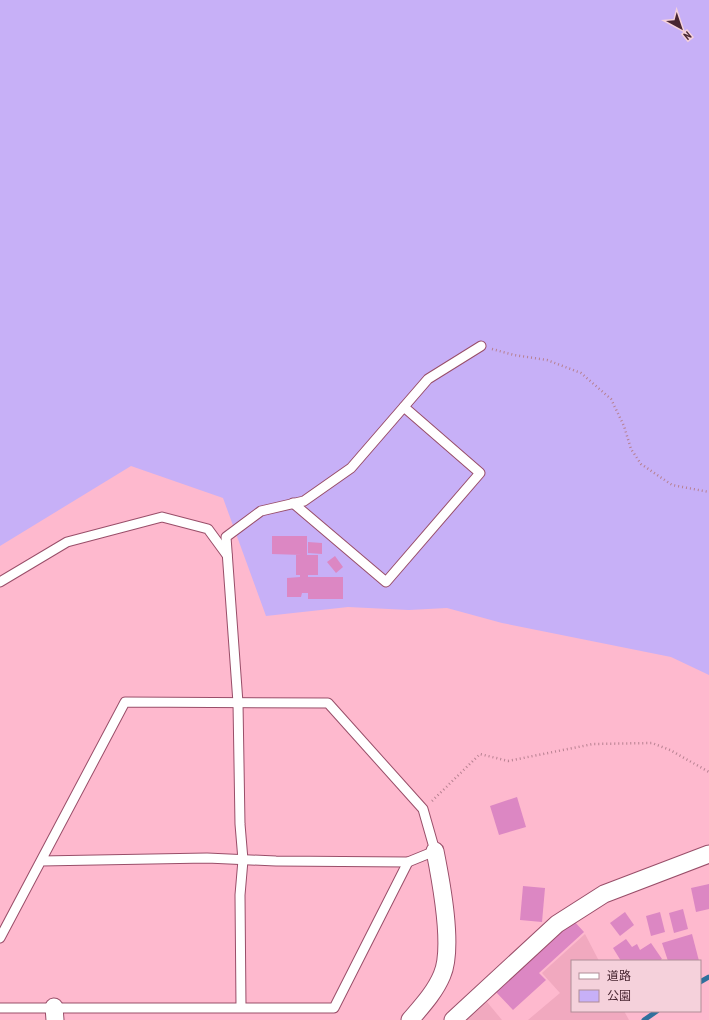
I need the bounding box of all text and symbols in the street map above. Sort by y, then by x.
north arrow [661,8,701,48]
text: N [681,28,694,43]
legend [571,960,701,1012]
text: 道路 [607,968,631,983]
text: 公園 [607,988,631,1003]

